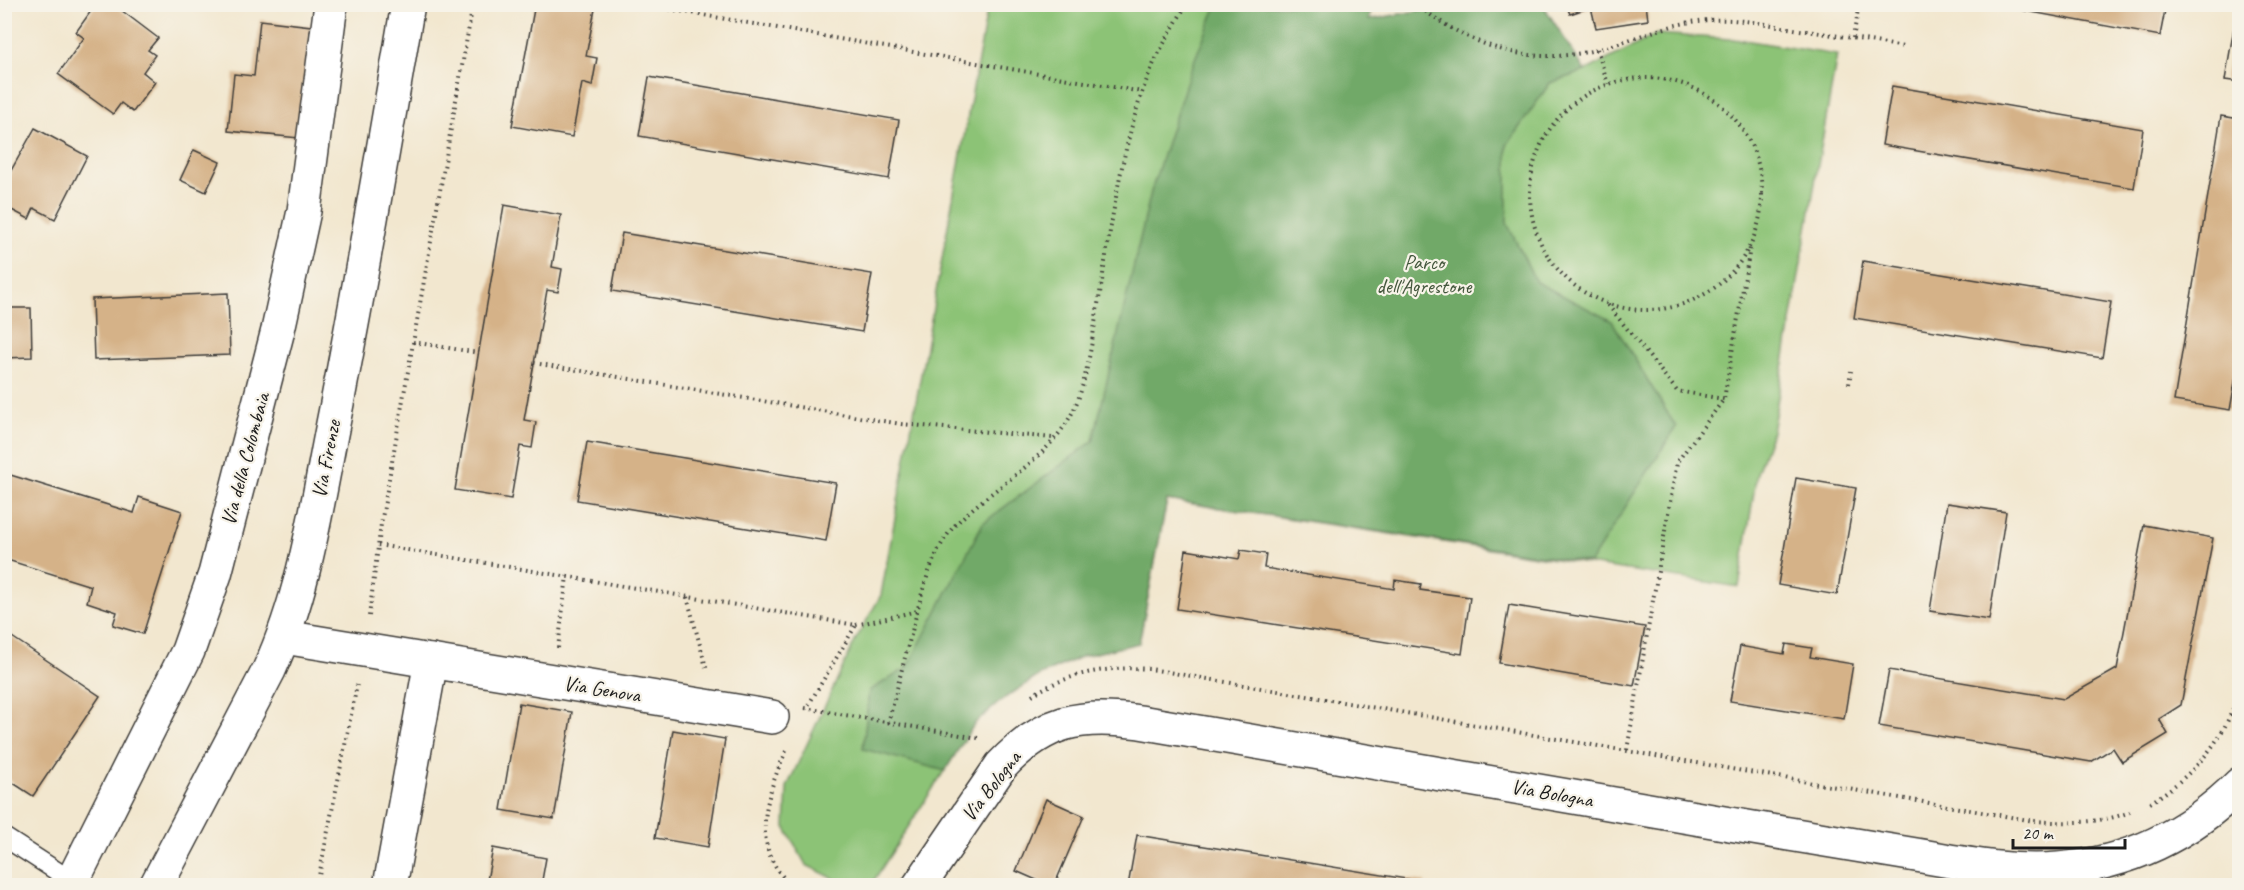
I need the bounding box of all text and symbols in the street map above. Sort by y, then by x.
park label: Parco dell'Agrestone [1377,249,1473,299]
street label: Via della Colombaia [215,388,276,528]
street label: Via Firenze [306,417,346,500]
street label: Via Genova [562,670,644,708]
street label: Via Bologna [955,744,1028,826]
street label: Via Bologna [1509,773,1596,813]
scale bar [2013,812,2126,850]
text: 20 m [2022,822,2055,844]

